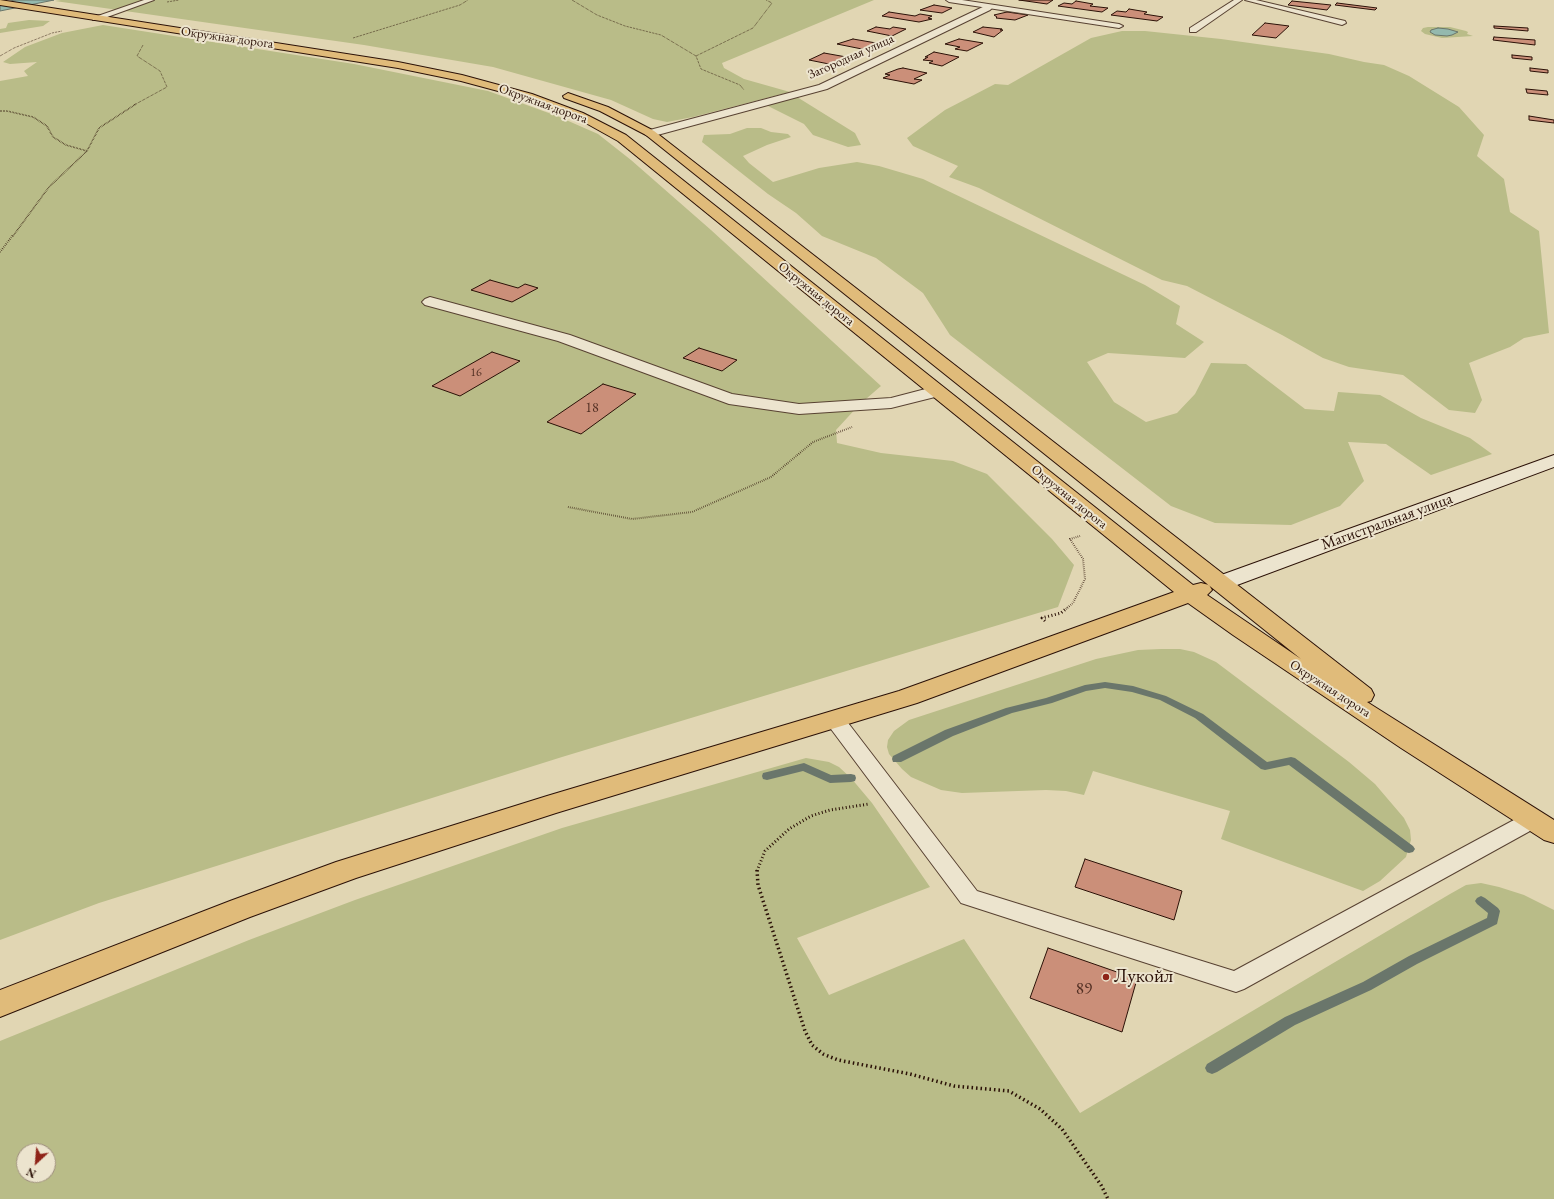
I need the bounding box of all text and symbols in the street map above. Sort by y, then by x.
street label: Окружная дорога [180,24,274,52]
street label: Загородная улица [806,31,896,83]
street label: Окружная дорога [497,81,589,127]
street label: Окружная дорога [775,259,857,329]
house number: 16 [470,366,482,380]
house number: 18 [585,400,599,416]
street label: Окружная дорога [1028,462,1110,532]
street label: Магистральная улица [1319,489,1455,555]
street label: Окружная дорога [1287,657,1373,721]
place label: Лукойл [1114,966,1173,988]
marker: Лукойл [1101,972,1111,982]
house number: 89 [1076,979,1092,999]
north arrow [16,1143,56,1183]
text: N [24,1165,38,1181]

